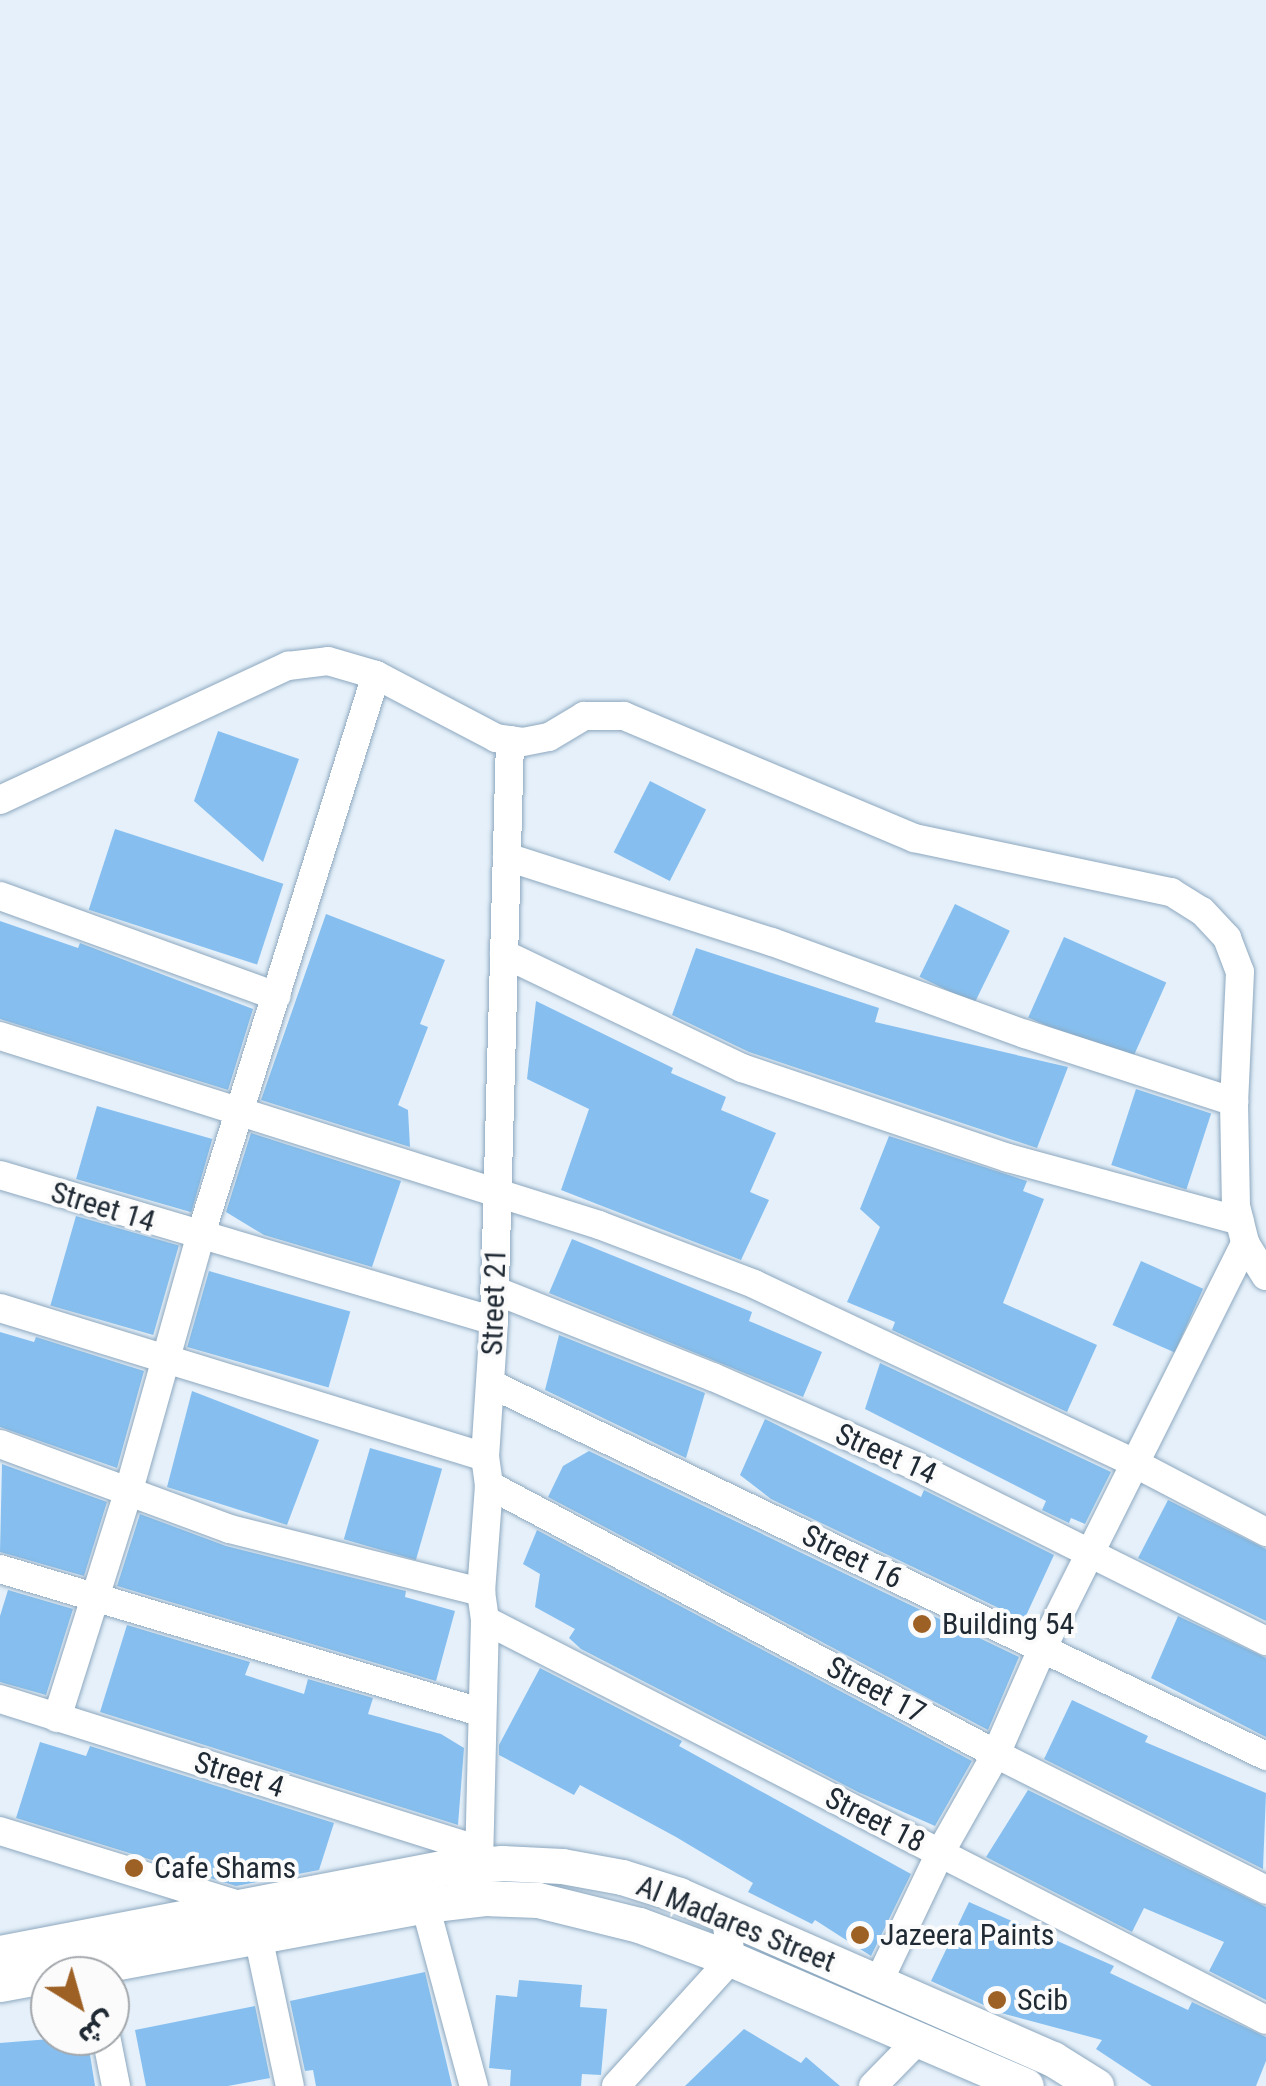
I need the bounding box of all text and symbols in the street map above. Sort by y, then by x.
street label: Street 14 [47,1174,159,1240]
street label: Street 21 [474,1248,514,1356]
street label: Street 14 [830,1416,942,1492]
street label: Street 16 [796,1517,908,1597]
place label: Building 54 [942,1606,1074,1642]
marker: Building 54 [911,1613,933,1635]
street label: Street 17 [820,1649,932,1731]
street label: Street 4 [190,1744,288,1806]
street label: Street 18 [819,1780,931,1860]
place label: Cafe Shams [154,1850,296,1886]
marker: Cafe Shams [123,1857,145,1879]
street label: Al Madares Street [631,1868,841,1980]
place label: Jazeera Paints [880,1917,1055,1953]
marker: Jazeera Paints [849,1924,871,1946]
north arrow [30,1956,130,2056]
place label: Scib [1017,1982,1068,2018]
marker: Scib [986,1989,1008,2011]
text: ش [72,2004,122,2053]

